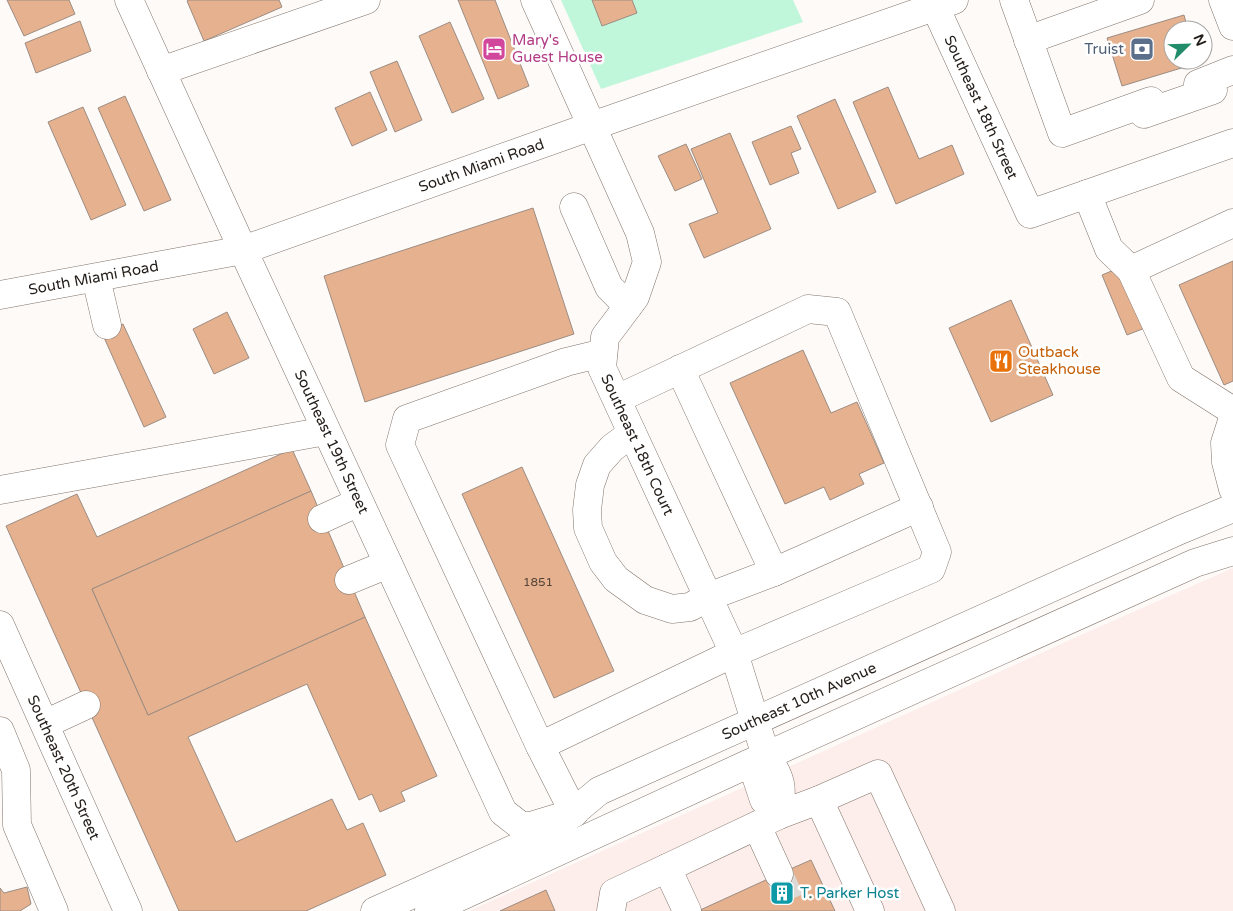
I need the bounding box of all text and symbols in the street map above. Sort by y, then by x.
north arrow [1163,20,1213,70]
place label: Mary's Guest House [512,31,603,66]
street label: Southeast 18th Street [940,32,1022,182]
text: N [1189,32,1210,49]
hotel icon: Mary's Guest House [481,36,507,62]
bank icon: Truist [1129,36,1155,62]
place label: Truist [1084,40,1124,58]
street label: South Miami Road [416,135,546,196]
street label: South Miami Road [27,257,160,299]
place label: Outback Steakhouse [1018,343,1101,378]
restaurant icon: Outback Steakhouse [988,348,1014,374]
street label: Southeast 19th Street [291,367,373,517]
street label: Southeast 18th Court [597,371,678,518]
house number: 1851 [523,575,553,589]
street label: Southeast 10th Avenue [719,659,879,744]
street label: Southeast 20th Street [24,692,104,843]
building icon: T. Parker Host [769,880,795,906]
place label: T. Parker Host [800,884,900,902]

